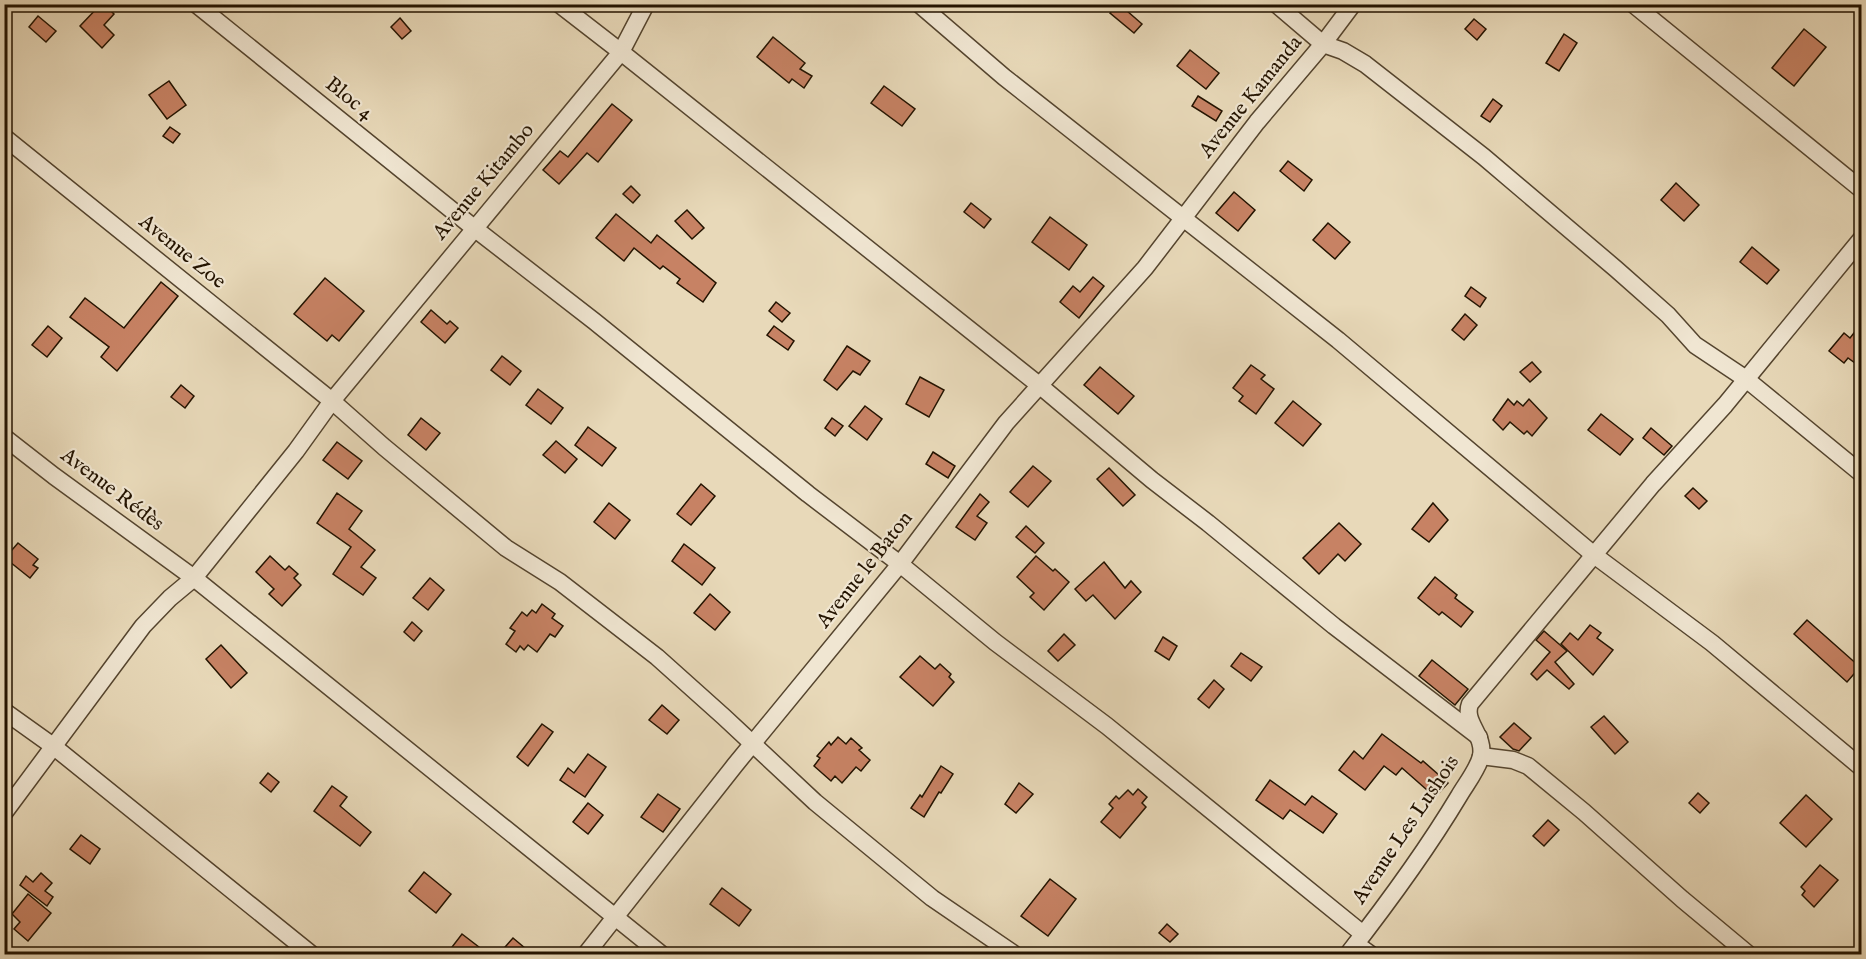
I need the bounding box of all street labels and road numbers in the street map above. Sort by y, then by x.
street label: Avenue Kamanda [1193,30,1309,164]
street label: Bloc 4 [319,71,379,127]
street label: Avenue Kitambo [427,118,541,247]
street label: Avenue Zoe [132,208,231,296]
street label: Avenue Rédès [54,442,169,538]
street label: Avenue le Baton [810,506,919,635]
street label: Avenue Les Lushois [1346,750,1466,911]

